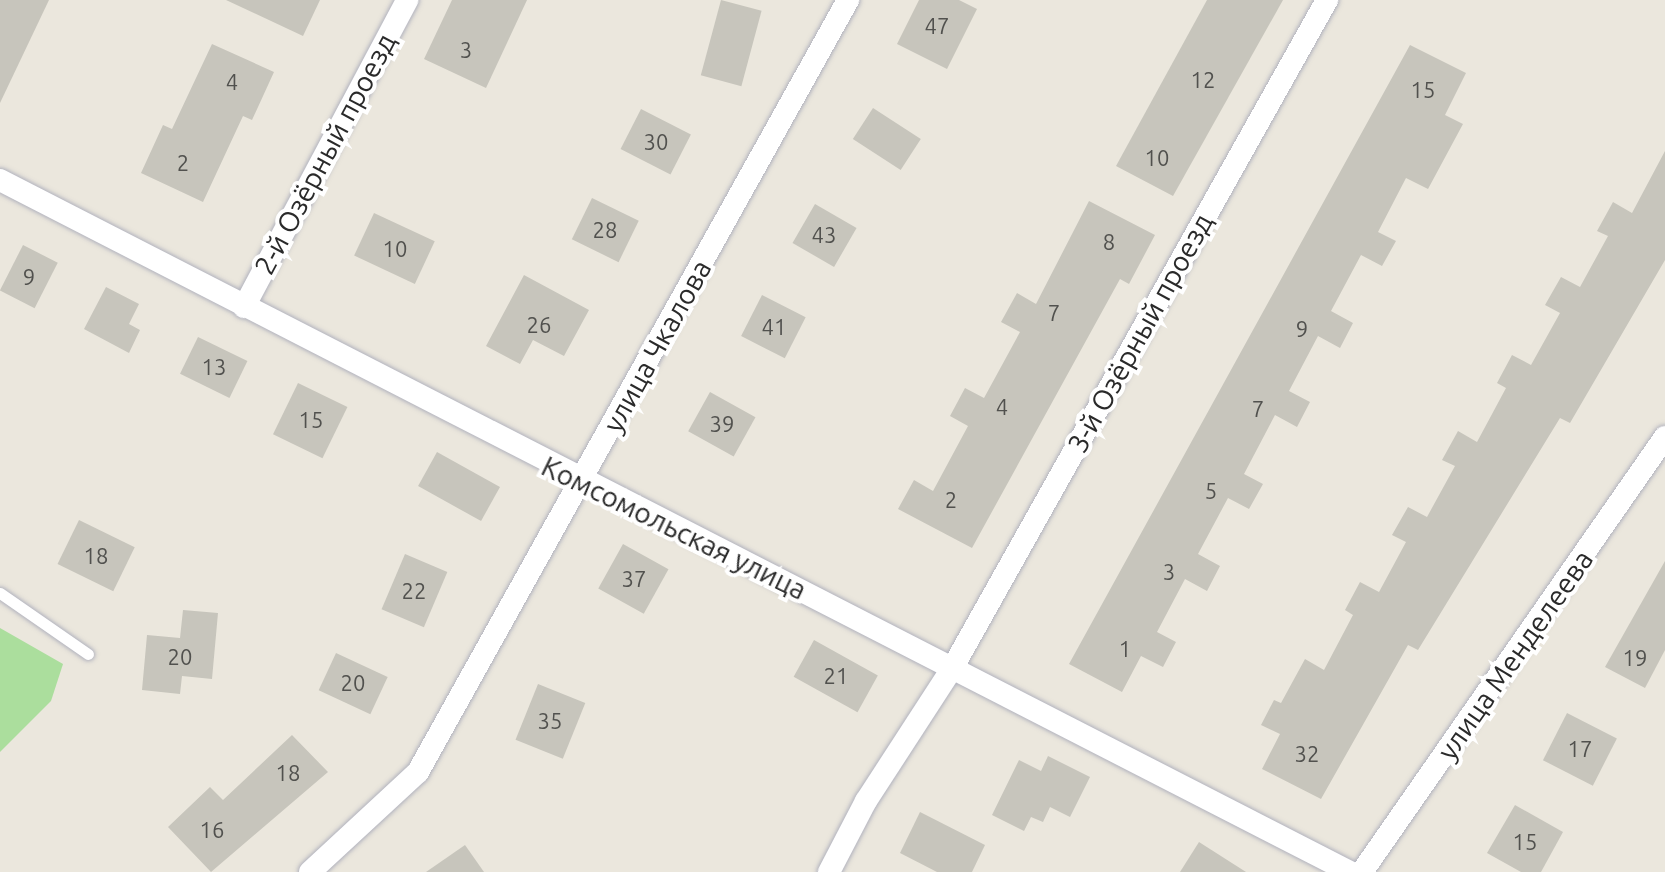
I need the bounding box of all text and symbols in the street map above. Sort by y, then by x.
house number: 47 [925,13,949,39]
street label: 2-й Озёрный проезд [247,28,403,280]
house number: 3 [460,37,472,63]
house number: 12 [1191,67,1215,93]
house number: 4 [226,69,238,95]
house number: 15 [1411,77,1435,103]
house number: 30 [644,129,668,155]
house number: 10 [1145,145,1169,171]
house number: 2 [177,150,189,176]
street label: 3-й Озёрный проезд [1060,208,1220,458]
house number: 28 [593,217,617,243]
house number: 43 [812,222,836,248]
house number: 8 [1103,229,1115,255]
house number: 10 [383,236,407,262]
street label: улица Чкалова [596,254,718,438]
house number: 9 [23,264,35,290]
house number: 7 [1048,300,1060,326]
house number: 26 [527,312,551,338]
house number: 41 [762,314,786,340]
house number: 9 [1296,316,1308,342]
house number: 13 [202,354,226,380]
house number: 4 [996,394,1008,420]
house number: 7 [1252,396,1264,422]
house number: 15 [299,407,323,433]
house number: 39 [710,411,734,437]
street label: Комсомольская улица [536,449,812,607]
house number: 5 [1205,478,1217,504]
house number: 2 [945,487,957,513]
house number: 18 [84,543,108,569]
street label: улица Менделеева [1430,544,1600,766]
house number: 3 [1163,559,1175,585]
house number: 37 [622,566,646,592]
house number: 22 [402,578,426,604]
house number: 1 [1119,636,1131,662]
house number: 20 [168,644,192,670]
house number: 19 [1623,645,1647,671]
house number: 21 [824,663,848,689]
house number: 20 [341,670,365,696]
house number: 35 [538,708,562,734]
house number: 17 [1568,736,1592,762]
house number: 32 [1295,741,1319,767]
house number: 18 [276,760,300,786]
house number: 16 [200,817,224,843]
house number: 15 [1513,829,1537,855]

